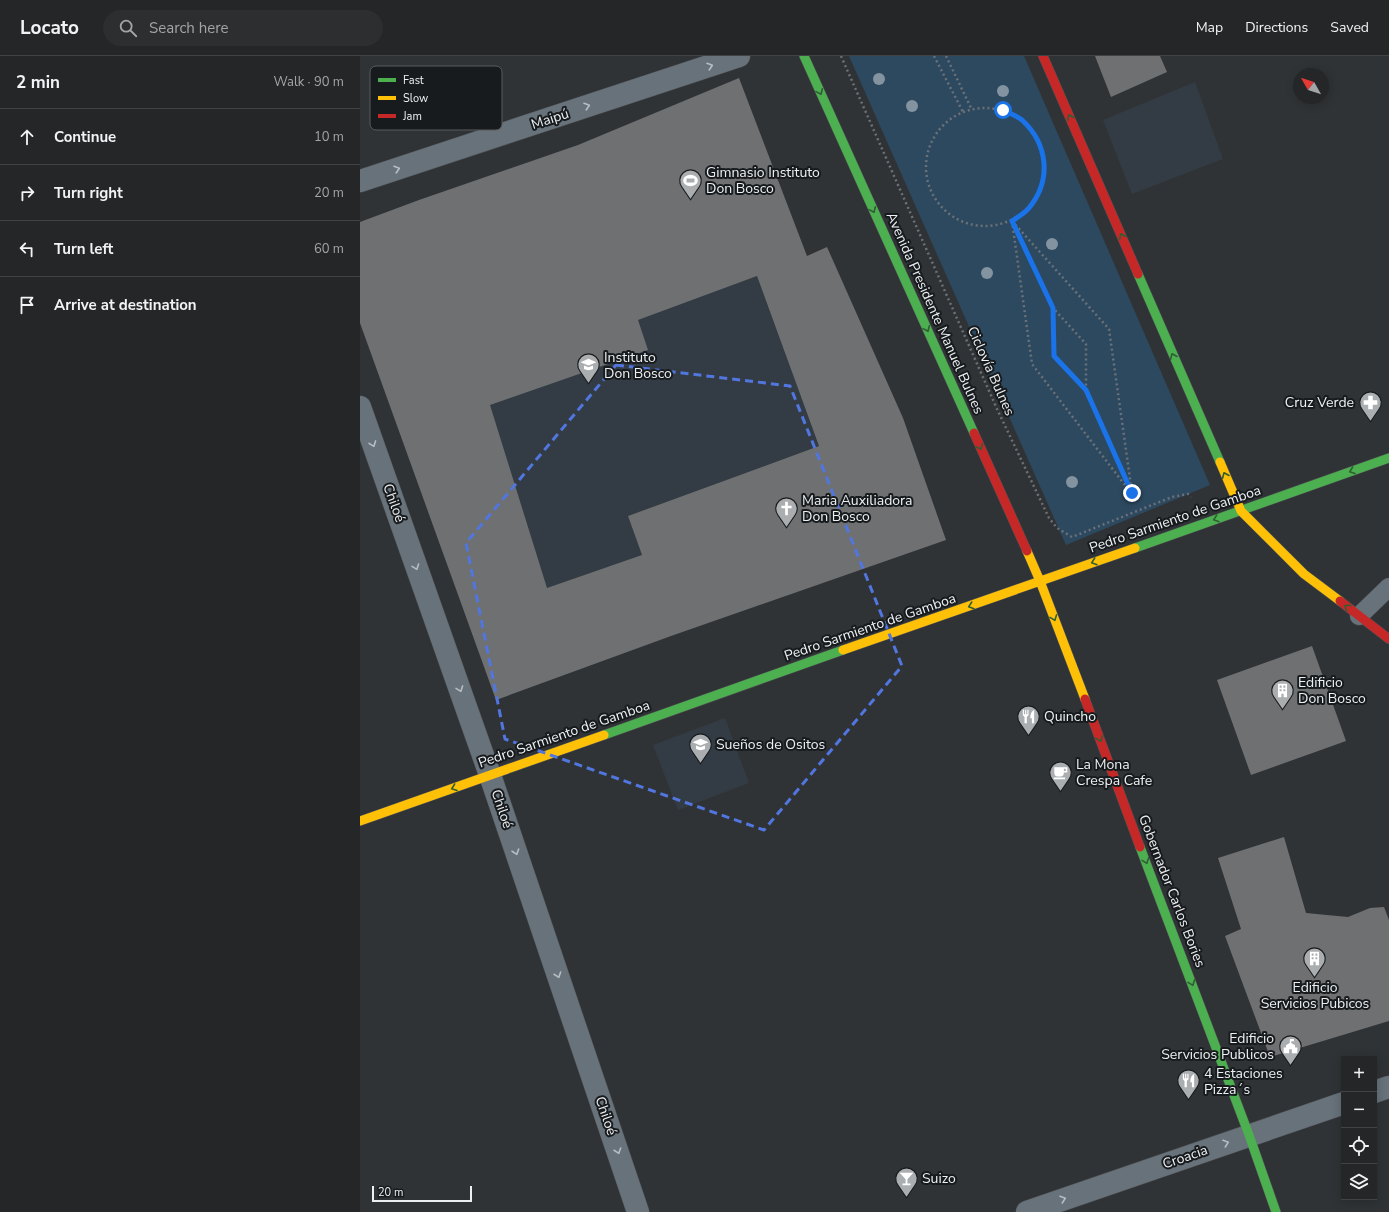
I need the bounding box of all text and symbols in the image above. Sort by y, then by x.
search box [103,10,383,46]
text: Locato [20,15,79,41]
icon: search [117,17,139,39]
text: Search here [149,18,229,38]
text: Map [1196,18,1223,37]
text: Directions [1245,18,1308,37]
text: Saved [1330,18,1369,37]
one-way arrow [707,62,714,70]
legend [370,66,502,130]
north arrow [1293,68,1329,104]
text: 2 min [16,71,60,94]
text: Walk · 90 m [273,73,344,91]
text: Fast [403,73,424,88]
one-way arrow [815,87,823,95]
text: Slow [403,91,428,106]
route start [994,101,1012,119]
one-way arrow [583,103,590,111]
street label: Maipú [529,104,571,134]
text: Jam [402,109,422,124]
one-way arrow [1067,114,1075,122]
icon: ahead [16,126,38,148]
text: Continue [54,127,116,147]
text: 10 m [314,128,344,146]
place label: Gimnasio Instituto Don Bosco [706,163,820,198]
one-way arrow [393,165,400,174]
sports icon: Gimnasio Instituto Don Bosco [678,167,704,200]
icon: right [16,182,38,204]
text: Turn right [54,183,123,203]
text: 20 m [314,184,344,202]
one-way arrow [868,206,876,213]
street label: Avenida Presidente Manuel Bulnes [882,209,988,417]
one-way arrow [1118,233,1126,240]
icon: left [16,238,38,260]
text: Turn left [54,239,113,259]
text: 60 m [314,240,344,258]
icon: arrive [16,294,38,316]
text: Arrive at destination [54,295,197,315]
street label: Ciclovía Bulnes [963,323,1019,419]
one-way arrow [922,324,930,332]
place label: Instituto Don Bosco [604,348,672,383]
school or university icon: Instituto Don Bosco [576,352,602,385]
one-way arrow [1170,352,1178,359]
pharmacy icon: Cruz Verde [1357,389,1383,422]
place label: Cruz Verde [1285,393,1354,412]
one-way arrow [368,441,377,448]
one-way arrow [975,443,983,451]
one-way arrow [1349,466,1356,475]
one-way arrow [1222,471,1230,479]
street label: Chiloé [378,481,410,525]
street label: Pedro Sarmiento de Gamboa [1087,481,1263,557]
route end [1123,484,1141,502]
place label: Maria Auxiliadora Don Bosco [802,491,912,526]
church icon: Maria Auxiliadora Don Bosco [774,495,800,528]
one-way arrow [1213,514,1220,523]
one-way arrow [1090,558,1097,566]
one-way arrow [412,563,420,570]
street label: Pedro Sarmiento de Gamboa [782,589,958,665]
one-way arrow [968,601,975,609]
one-way arrow [1344,604,1351,611]
one-way arrow [1050,614,1058,621]
place label: Edificio Don Bosco [1298,673,1366,708]
building icon: Edificio Don Bosco [1269,677,1295,710]
one-way arrow [455,686,464,693]
street label: Pedro Sarmiento de Gamboa [476,696,652,772]
restaurant icon: Quincho [1015,703,1041,736]
place label: Quincho [1044,707,1096,726]
school or university icon: Sueños de Ositos [688,731,714,764]
place label: Sueños de Ositos [716,735,826,754]
one-way arrow [1095,736,1103,743]
place label: La Mona Crespa Cafe [1076,755,1152,790]
cafe icon: La Mona Crespa Cafe [1048,759,1074,792]
one-way arrow [450,783,457,792]
street label: Chiloé [487,787,517,831]
street label: Gobernador Carlos Bories [1134,812,1210,970]
one-way arrow [512,848,520,855]
one-way arrow [1141,858,1149,865]
building icon: Edificio Servicios Pubicos [1302,946,1328,979]
one-way arrow [553,971,562,978]
place label: Edificio Servicios Pubicos [1261,978,1370,1013]
one-way arrow [1187,979,1195,986]
place label: Edificio Servicios Publicos [1161,1029,1274,1064]
public building icon: Edificio Servicios Publicos [1277,1033,1303,1066]
map controls [1341,1056,1377,1200]
button: + [1341,1056,1377,1092]
place label: 4 Estaciones Pizza´s [1204,1064,1283,1099]
restaurant icon: 4 Estaciones Pizza´s [1176,1068,1202,1101]
button: − [1341,1092,1377,1128]
street label: Chiloé [591,1094,621,1138]
button: locate [1341,1128,1377,1164]
street label: Croacia [1160,1140,1210,1174]
one-way arrow [1222,1140,1229,1148]
one-way arrow [613,1147,621,1154]
button: layers [1341,1164,1377,1200]
bar icon: Suizo [893,1165,919,1198]
place label: Suizo [922,1169,956,1188]
scale bar [372,1184,472,1203]
text: 20 m [378,1185,403,1200]
one-way arrow [1060,1196,1067,1204]

